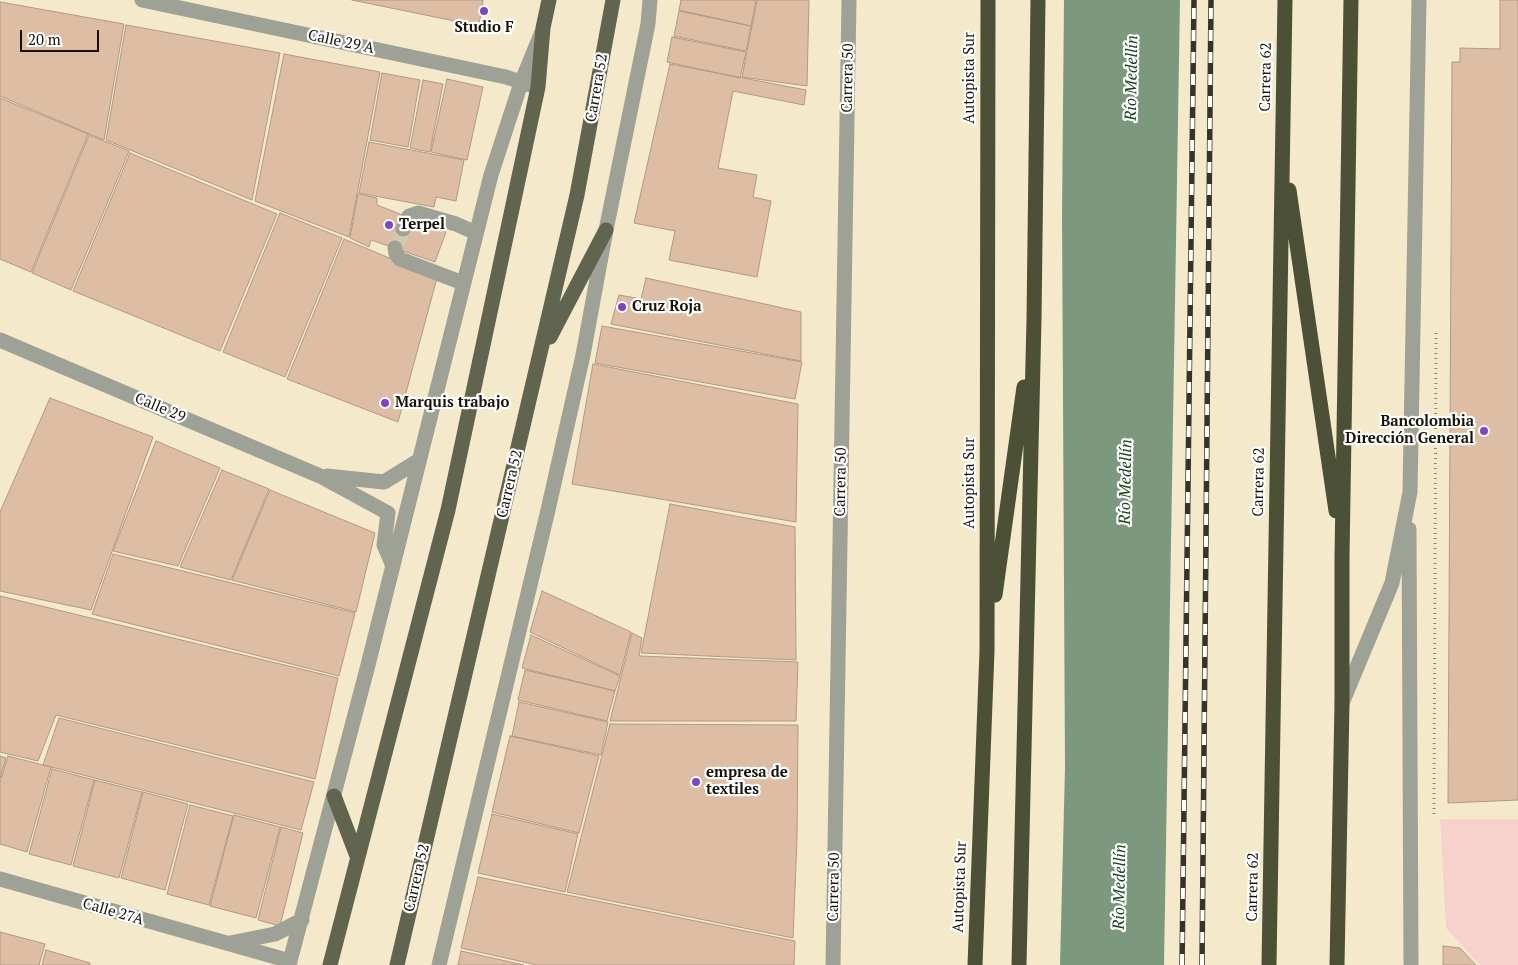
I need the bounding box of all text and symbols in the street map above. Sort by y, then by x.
marker: Studio F [478,5,490,17]
place label: Studio F [454,19,514,37]
scale bar [22,20,101,52]
street label: Calle 29 A [306,26,376,58]
text: 20 m [28,29,61,49]
street label: Autopista Sur [961,32,979,124]
water label: Río Medellín [1122,35,1142,121]
street label: Carrera 62 [1256,42,1276,112]
street label: Carrera 50 [838,43,858,113]
street label: Carrera 52 [582,52,612,124]
place label: Terpel [399,216,445,234]
marker: Terpel [383,219,395,231]
place label: Cruz Roja [632,298,702,316]
marker: Cruz Roja [616,301,628,313]
street label: Calle 29 [132,389,188,427]
place label: Marquis trabajo [395,394,509,412]
marker: Marquis trabajo [379,397,391,409]
place label: Bancolombia Dirección General [1345,413,1474,448]
marker: Bancolombia Dirección General [1478,425,1490,437]
street label: Autopista Sur [961,437,979,529]
water label: Río Medellín [1116,439,1136,525]
street label: Carrera 50 [831,447,851,517]
street label: Carrera 62 [1249,447,1269,517]
street label: Carrera 52 [493,448,527,520]
place label: empresa de textiles [706,764,788,799]
marker: empresa de textiles [690,776,702,788]
street label: Autopista Sur [949,841,971,933]
street label: Carrera 52 [400,842,434,914]
water label: Río Medellín [1110,844,1130,930]
street label: Carrera 50 [824,852,844,922]
street label: Carrera 62 [1243,852,1263,922]
street label: Calle 27A [80,895,146,929]

